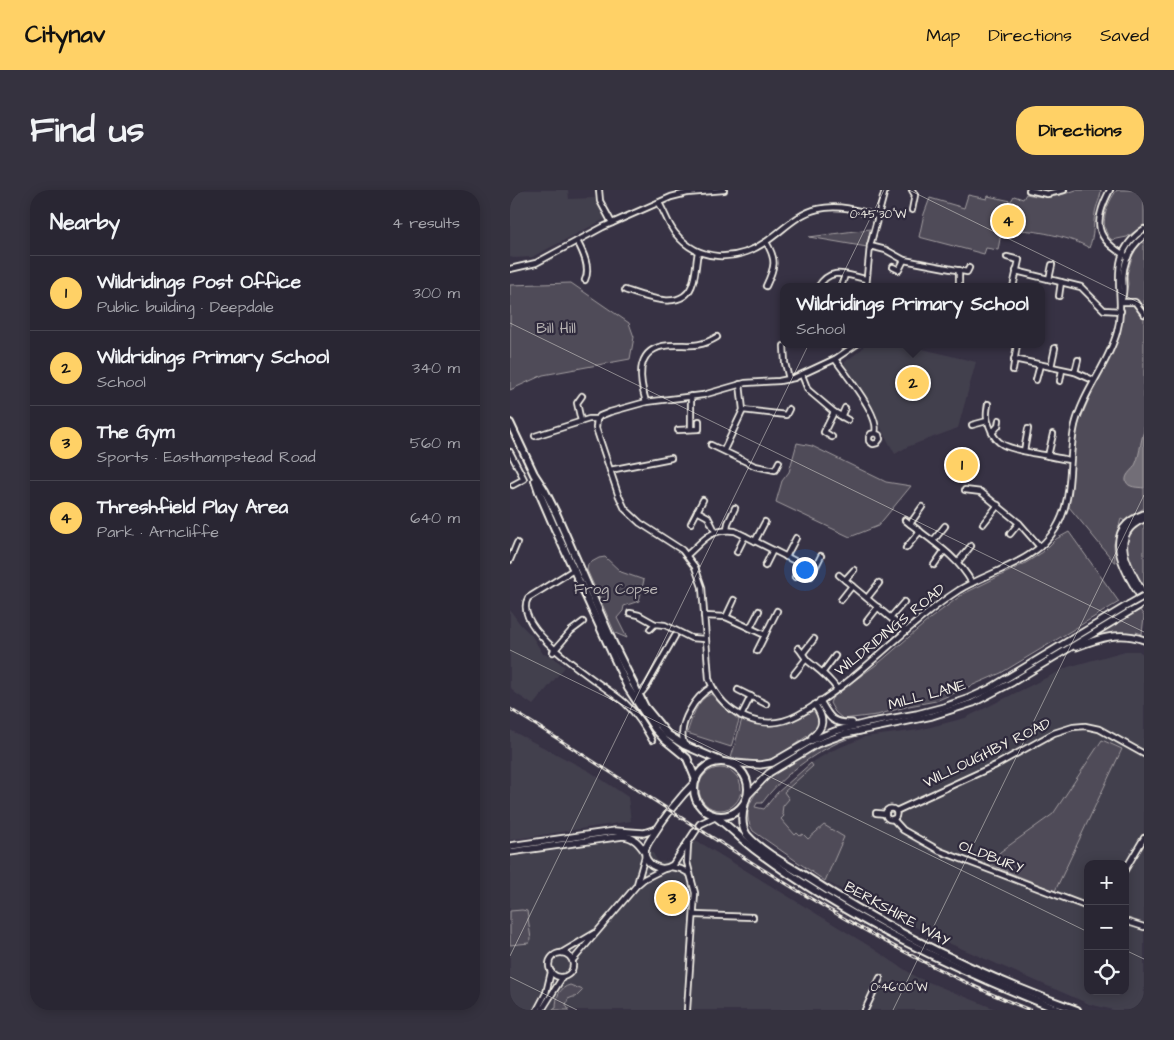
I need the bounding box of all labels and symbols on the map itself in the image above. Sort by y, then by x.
pin: 4 [992,202,1024,240]
text: 0°45'30"W [850,206,907,223]
park label: Bill Hill [536,318,576,339]
pin: 2 [897,364,929,402]
pin: 1 [946,446,978,484]
your location [792,557,818,583]
park label: Frog Copse [574,579,658,601]
street label: WILDRIDINGS ROAD [830,579,950,681]
street label: MILL LANE [886,675,968,715]
street label: WILLOUGHBY ROAD [920,713,1055,793]
street label: OLDBURY [956,835,1026,879]
street label: BERKSHIRE WAY [840,876,954,952]
pin: 3 [656,879,688,917]
text: 0°46'00"W [870,979,928,996]

